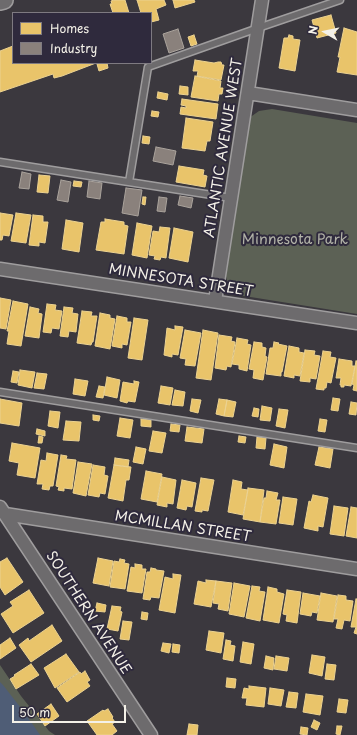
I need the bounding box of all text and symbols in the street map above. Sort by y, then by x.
legend [12,12,152,64]
north arrow [305,12,345,52]
text: Homes [50,19,89,37]
text: N [304,24,322,36]
text: Industry [50,39,97,57]
street label: ATLANTIC AVENUE WEST [202,57,246,239]
park label: Minnesota Park [242,232,348,248]
street label: MINNESOTA STREET [108,261,254,301]
street label: MCMILLAN STREET [114,508,252,546]
street label: SOUTHERN AVENUE [42,548,134,678]
scale bar [14,697,128,723]
text: 50 m [19,703,50,721]

